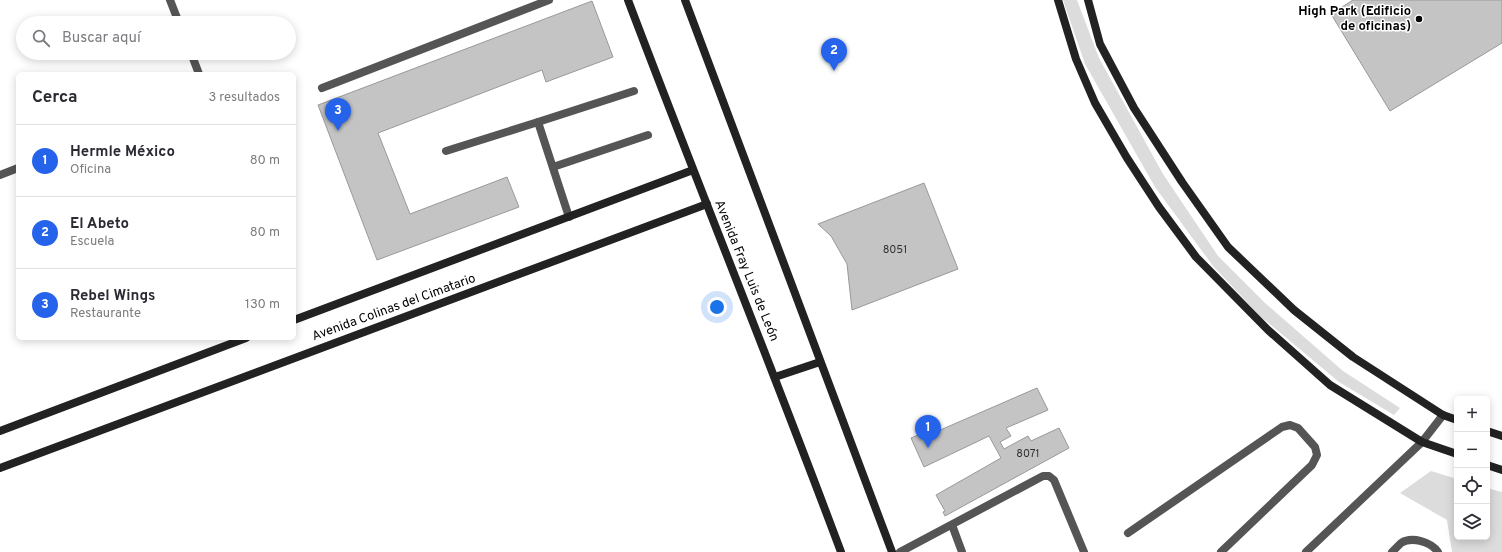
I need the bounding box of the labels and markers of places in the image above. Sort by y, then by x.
place label: High Park (Edificio de oficinas) [1298,4,1411,35]
marker: High Park (Edificio de oficinas) [1414,14,1424,24]
pin: 2 [821,38,847,71]
pin: 3 [325,98,351,131]
pin: 1 [915,415,941,448]

